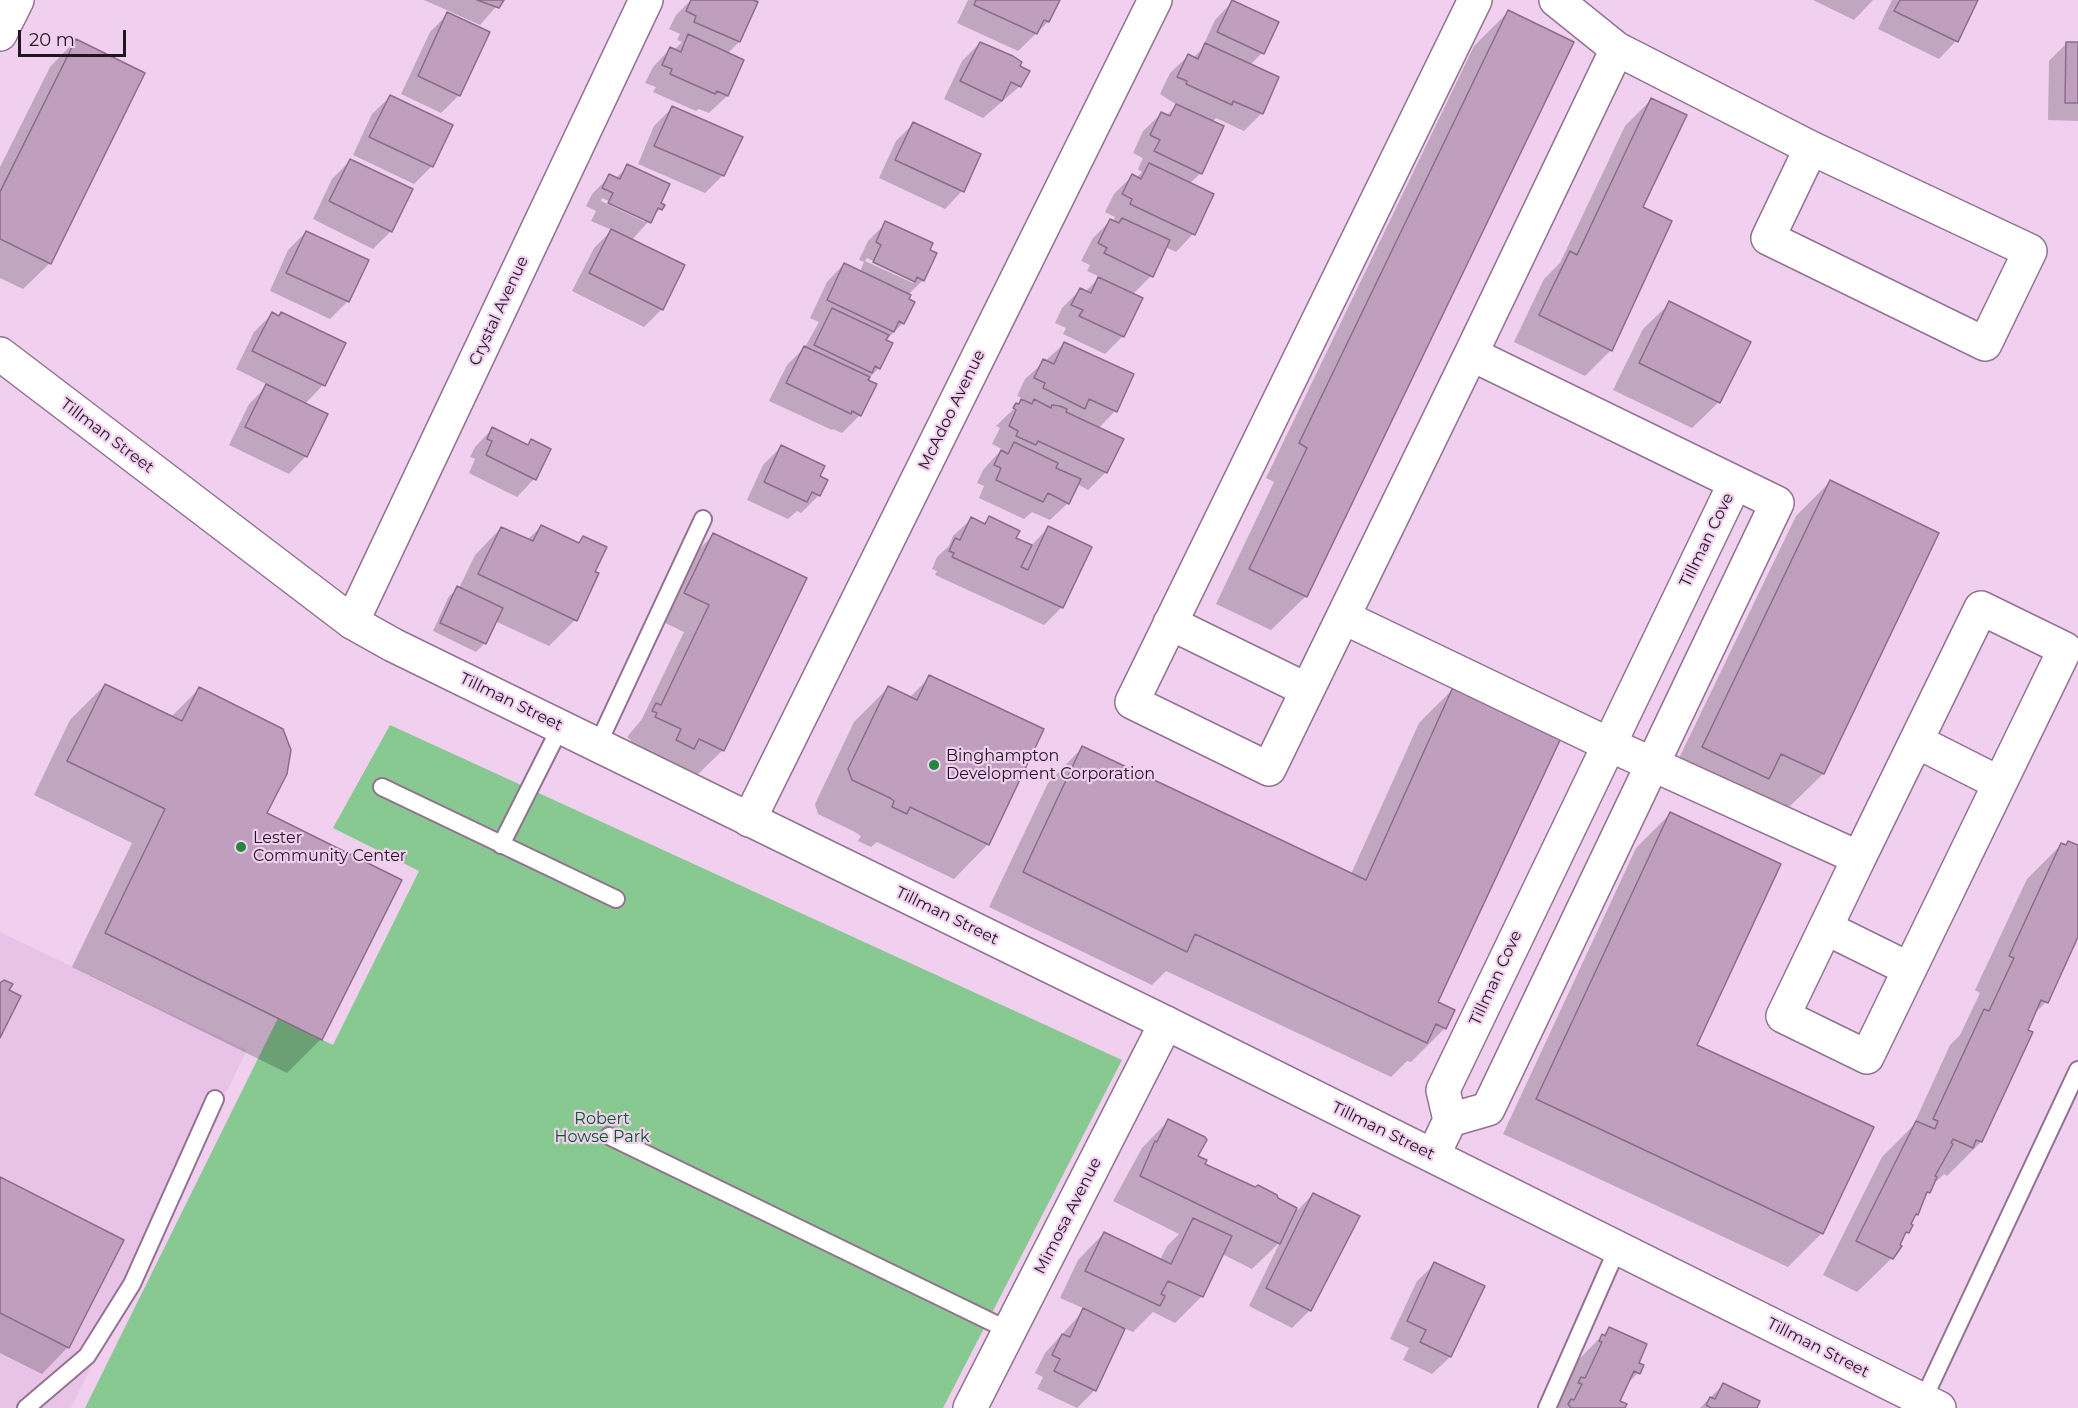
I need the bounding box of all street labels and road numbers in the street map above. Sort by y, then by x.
street label: Crystal Avenue [465,253,533,369]
street label: McAdoo Avenue [915,347,989,473]
street label: Tillman Street [57,395,157,477]
street label: Tillman Cove [1676,490,1738,590]
street label: Tillman Street [457,669,565,735]
street label: Tillman Street [893,883,1001,949]
street label: Tillman Cove [1466,928,1526,1028]
street label: Tillman Street [1329,1098,1437,1164]
street label: Mimosa Avenue [1030,1154,1106,1278]
street label: Tillman Street [1764,1314,1872,1382]

